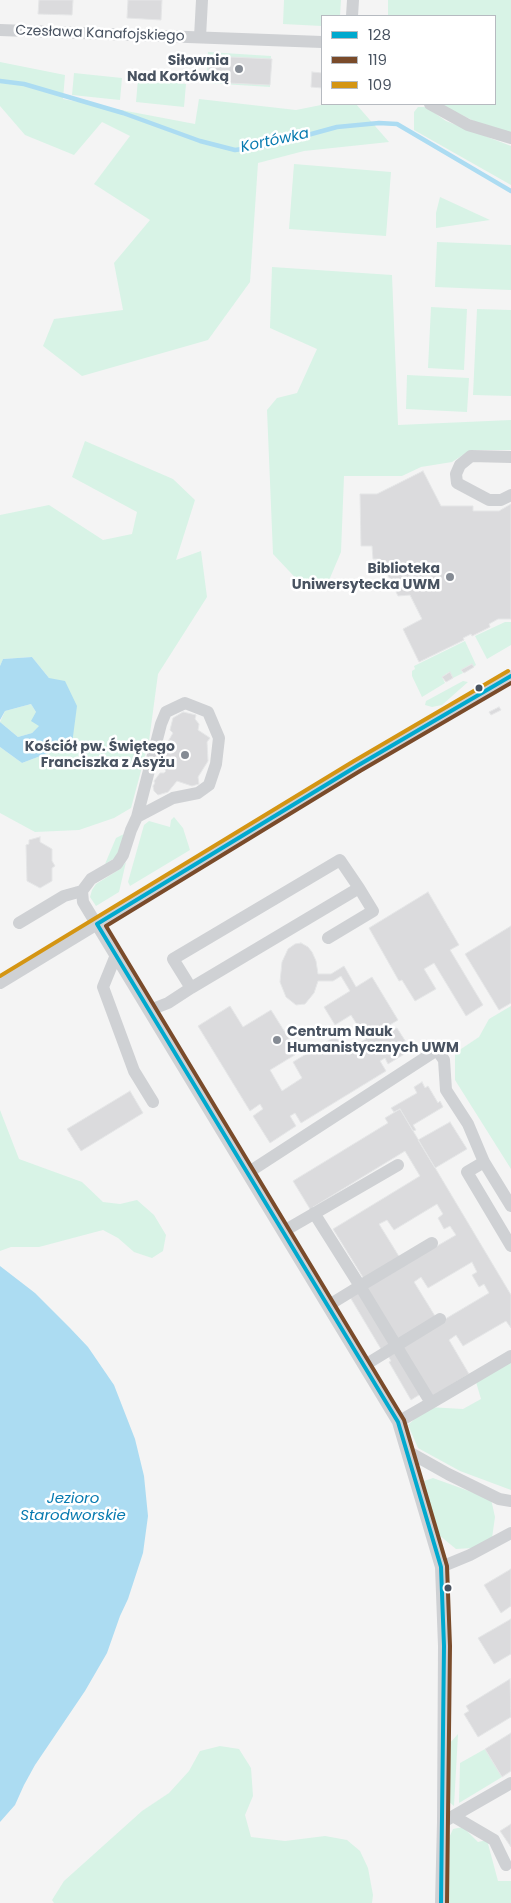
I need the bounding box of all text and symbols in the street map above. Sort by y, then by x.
legend [321,15,496,105]
street label: Czesława Kanafojskiego [15,23,185,45]
text: 128 [368,24,391,45]
text: 119 [368,49,387,70]
place label: Siłownia Nad Kortówką [127,53,229,85]
marker: Siłownia Nad Kortówką [233,63,245,75]
text: 109 [368,74,392,95]
water label: Kortówka [239,125,311,157]
place label: Biblioteka Uniwersytecka UWM [292,561,440,594]
marker: Biblioteka Uniwersytecka UWM [444,571,456,583]
unlabelled marker [474,683,484,693]
place label: Kościół pw. Świętego Franciszka z Asyżu [25,739,175,772]
marker: Kościół pw. Świętego Franciszka z Asyżu [179,749,191,761]
place label: Centrum Nauk Humanistycznych UWM [287,1024,459,1056]
marker: Centrum Nauk Humanistycznych UWM [271,1034,283,1046]
water label: Jezioro Starodworskie [20,1490,126,1525]
unlabelled marker [443,1583,453,1593]

